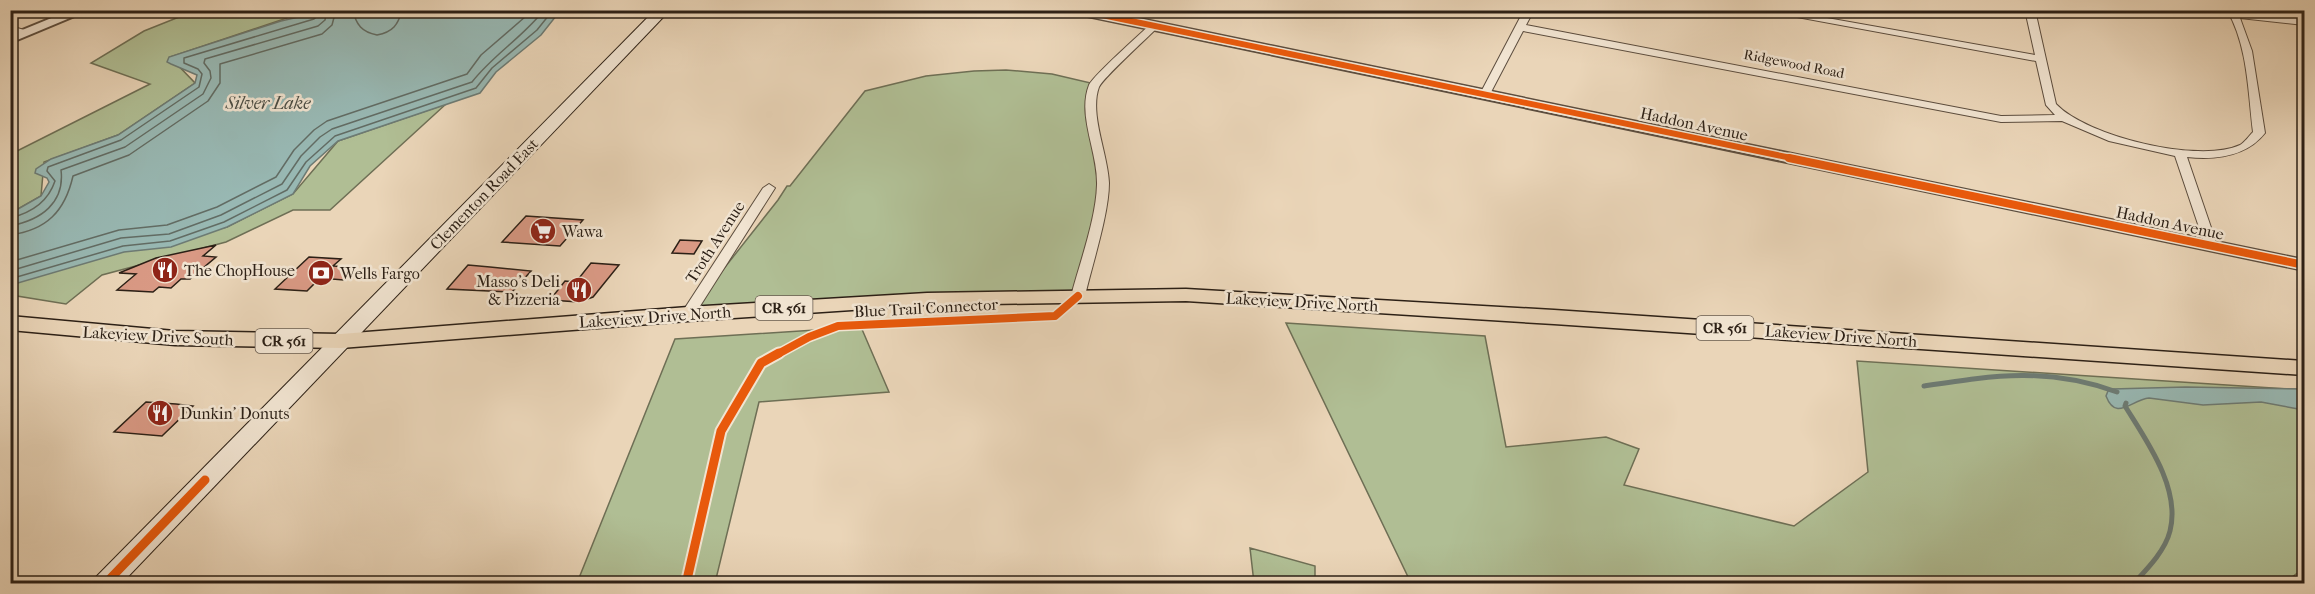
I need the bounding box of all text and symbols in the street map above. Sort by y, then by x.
street label: Ridgewood Road [1742,46,1846,82]
water label: Silver Lake [225,93,311,114]
street label: Haddon Avenue [1638,103,1750,145]
street label: Clementon Road East [426,134,542,254]
street label: Troth Avenue [681,197,749,287]
street label: Haddon Avenue [2114,202,2226,244]
supermarket icon: Wawa [528,216,558,246]
place label: Wawa [561,222,603,241]
restaurant icon: The ChopHouse [150,255,180,285]
bank icon: Wells Fargo [306,258,336,288]
place label: The ChopHouse [184,261,295,280]
place label: Wells Fargo [339,264,420,283]
place label: Masso's Deli & Pizzeria [476,272,561,309]
restaurant icon: Masso's Deli & Pizzeria [564,275,594,305]
street label: Lakeview Drive North [1225,289,1379,315]
street label: Blue Trail Connector [853,295,999,321]
road number: CR 561 [756,296,812,320]
street label: Lakeview Drive North [578,302,732,332]
road number: CR 561 [1696,316,1754,340]
street label: Lakeview Drive North [1764,321,1918,351]
street label: Lakeview Drive South [82,323,234,349]
road number: CR 561 [256,329,312,353]
restaurant icon: Dunkin' Donuts [145,398,175,428]
place label: Dunkin' Donuts [180,404,290,423]

